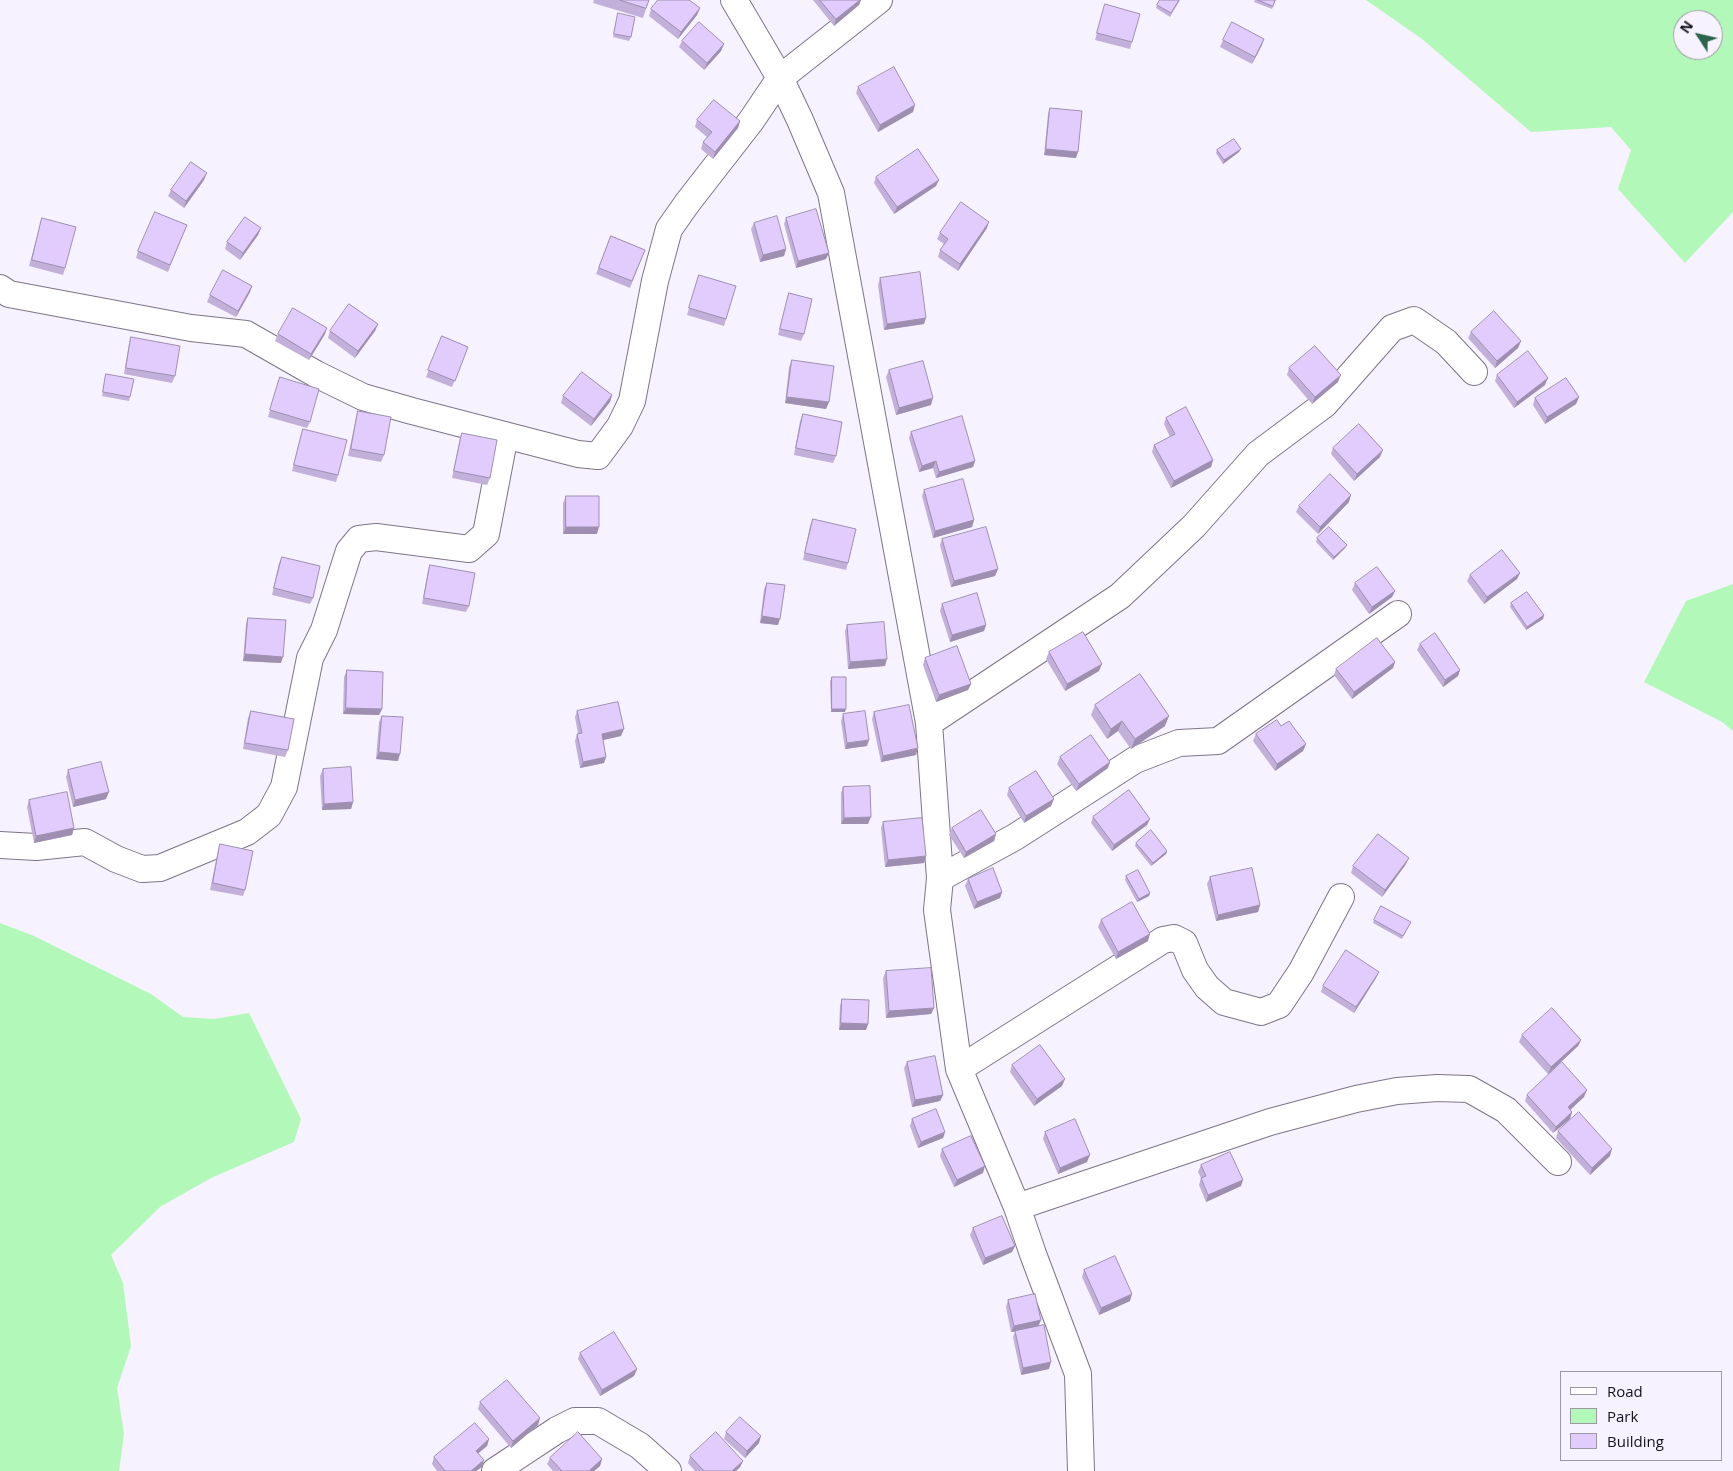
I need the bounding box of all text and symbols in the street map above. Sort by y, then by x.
north arrow [1673,10,1723,60]
text: N [1675,17,1697,37]
legend [1560,1371,1723,1461]
text: Road [1607,1381,1643,1401]
text: Park [1607,1406,1638,1426]
text: Building [1607,1431,1664,1451]

